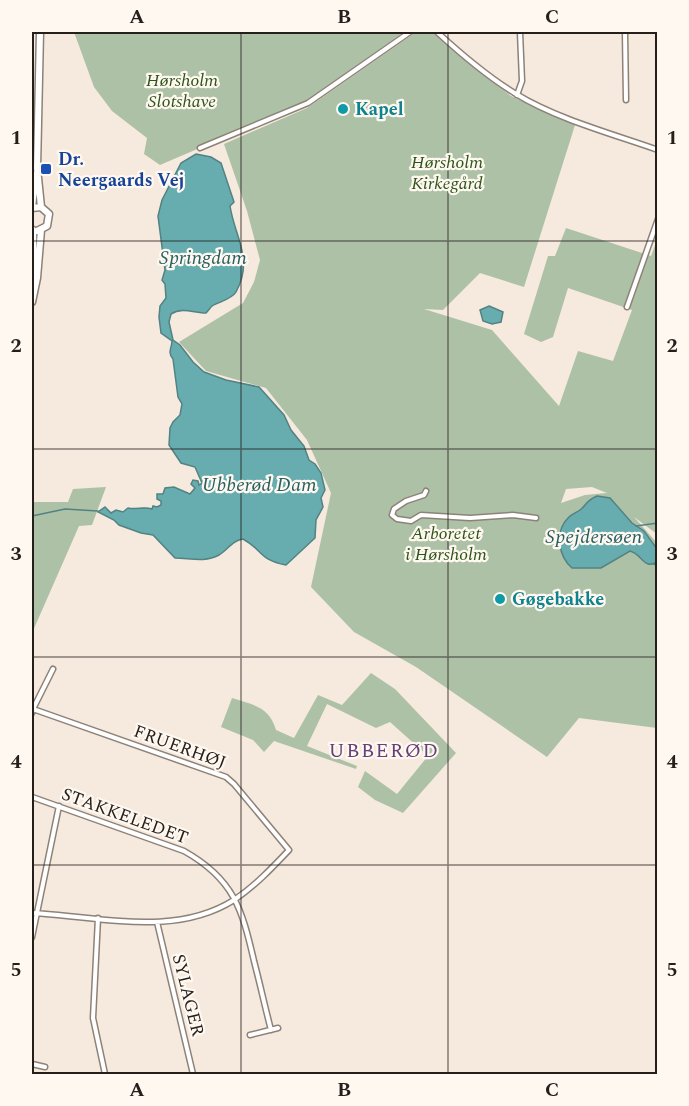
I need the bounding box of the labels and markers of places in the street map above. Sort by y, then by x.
place label: Kapel [355,96,404,123]
marker: Kapel [336,102,350,116]
place label: Dr. Neergaards Vej [58,146,185,194]
marker: Dr. Neergaards Vej [39,162,53,176]
place label: Gøgebakke [512,586,604,613]
marker: Gøgebakke [493,592,507,606]

